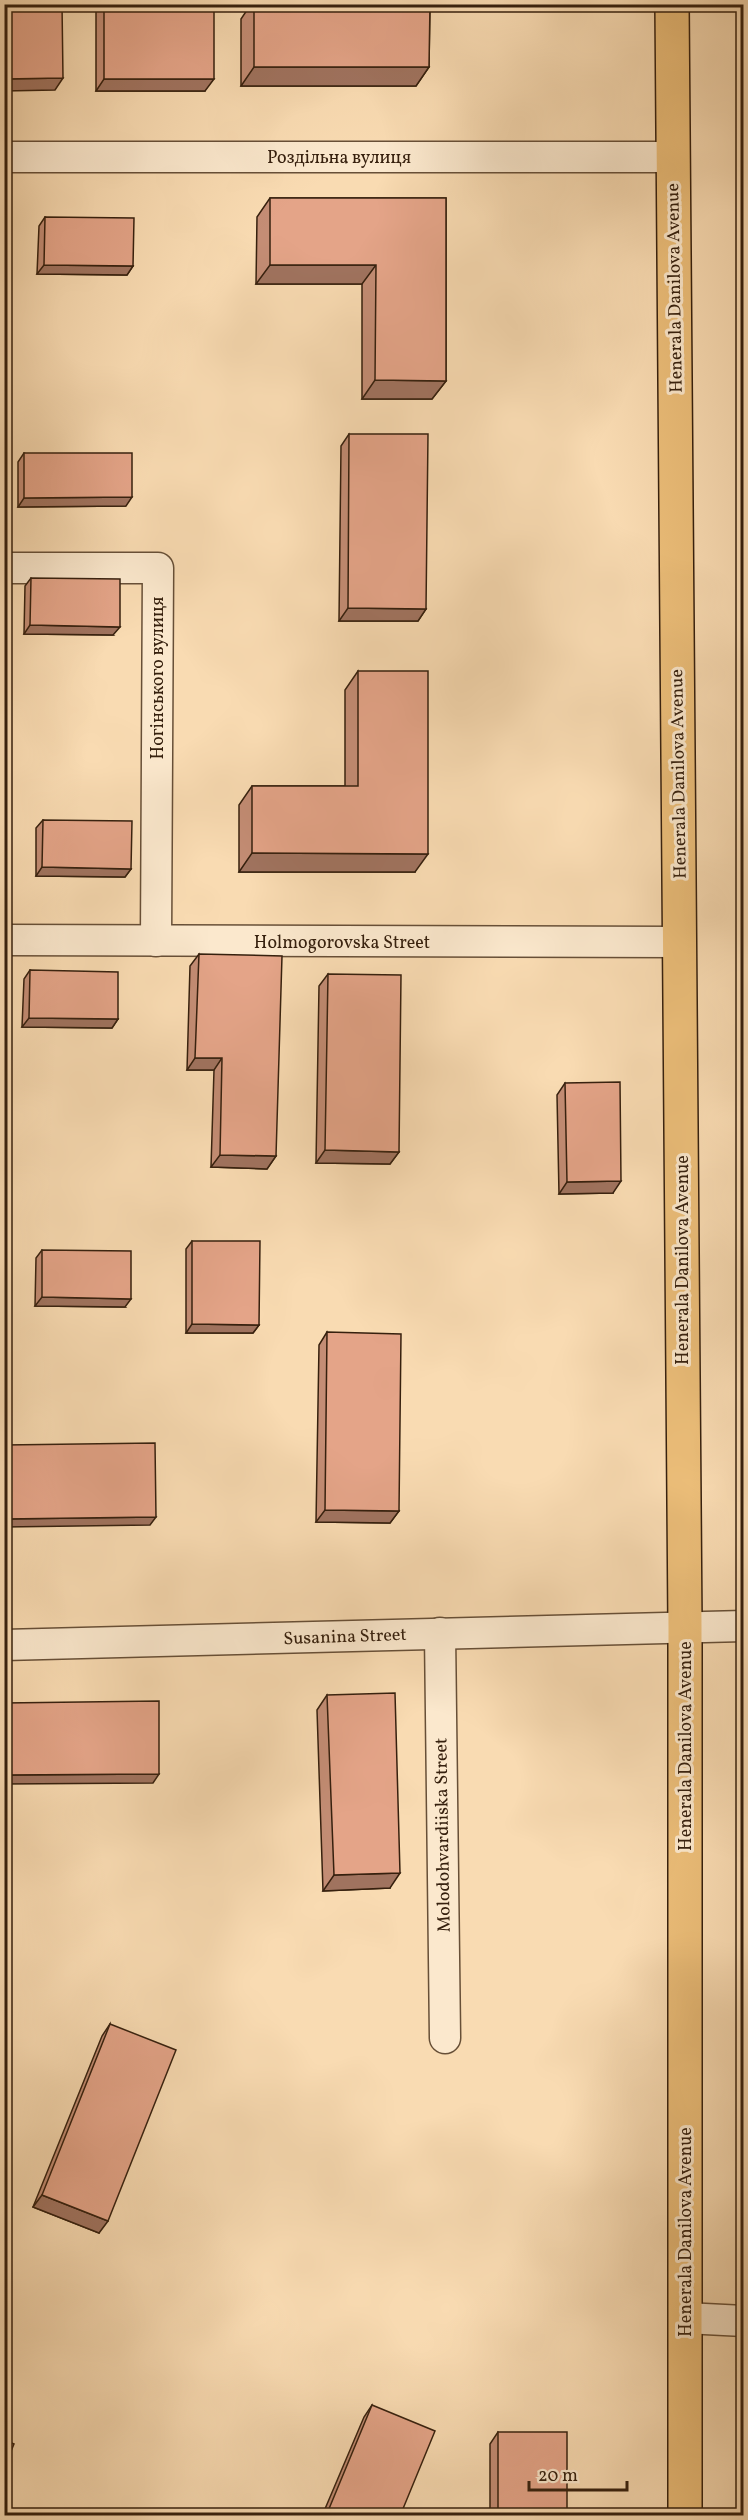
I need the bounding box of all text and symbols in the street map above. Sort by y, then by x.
street label: Роздільна вулиця [267,146,411,171]
street label: Henerala Danilova Avenue [661,183,690,393]
street label: Ногінського вулиця [146,597,171,759]
street label: Henerala Danilova Avenue [665,669,694,879]
street label: Holmogorovska Street [254,931,430,956]
street label: Henerala Danilova Avenue [671,1155,696,1365]
street label: Susanina Street [283,1623,407,1652]
street label: Henerala Danilova Avenue [674,1641,699,1851]
street label: Molodohvardiiska Street [429,1737,458,1932]
street label: Henerala Danilova Avenue [674,2127,699,2337]
scale bar [529,2454,626,2492]
text: 20 m [538,2464,578,2489]

